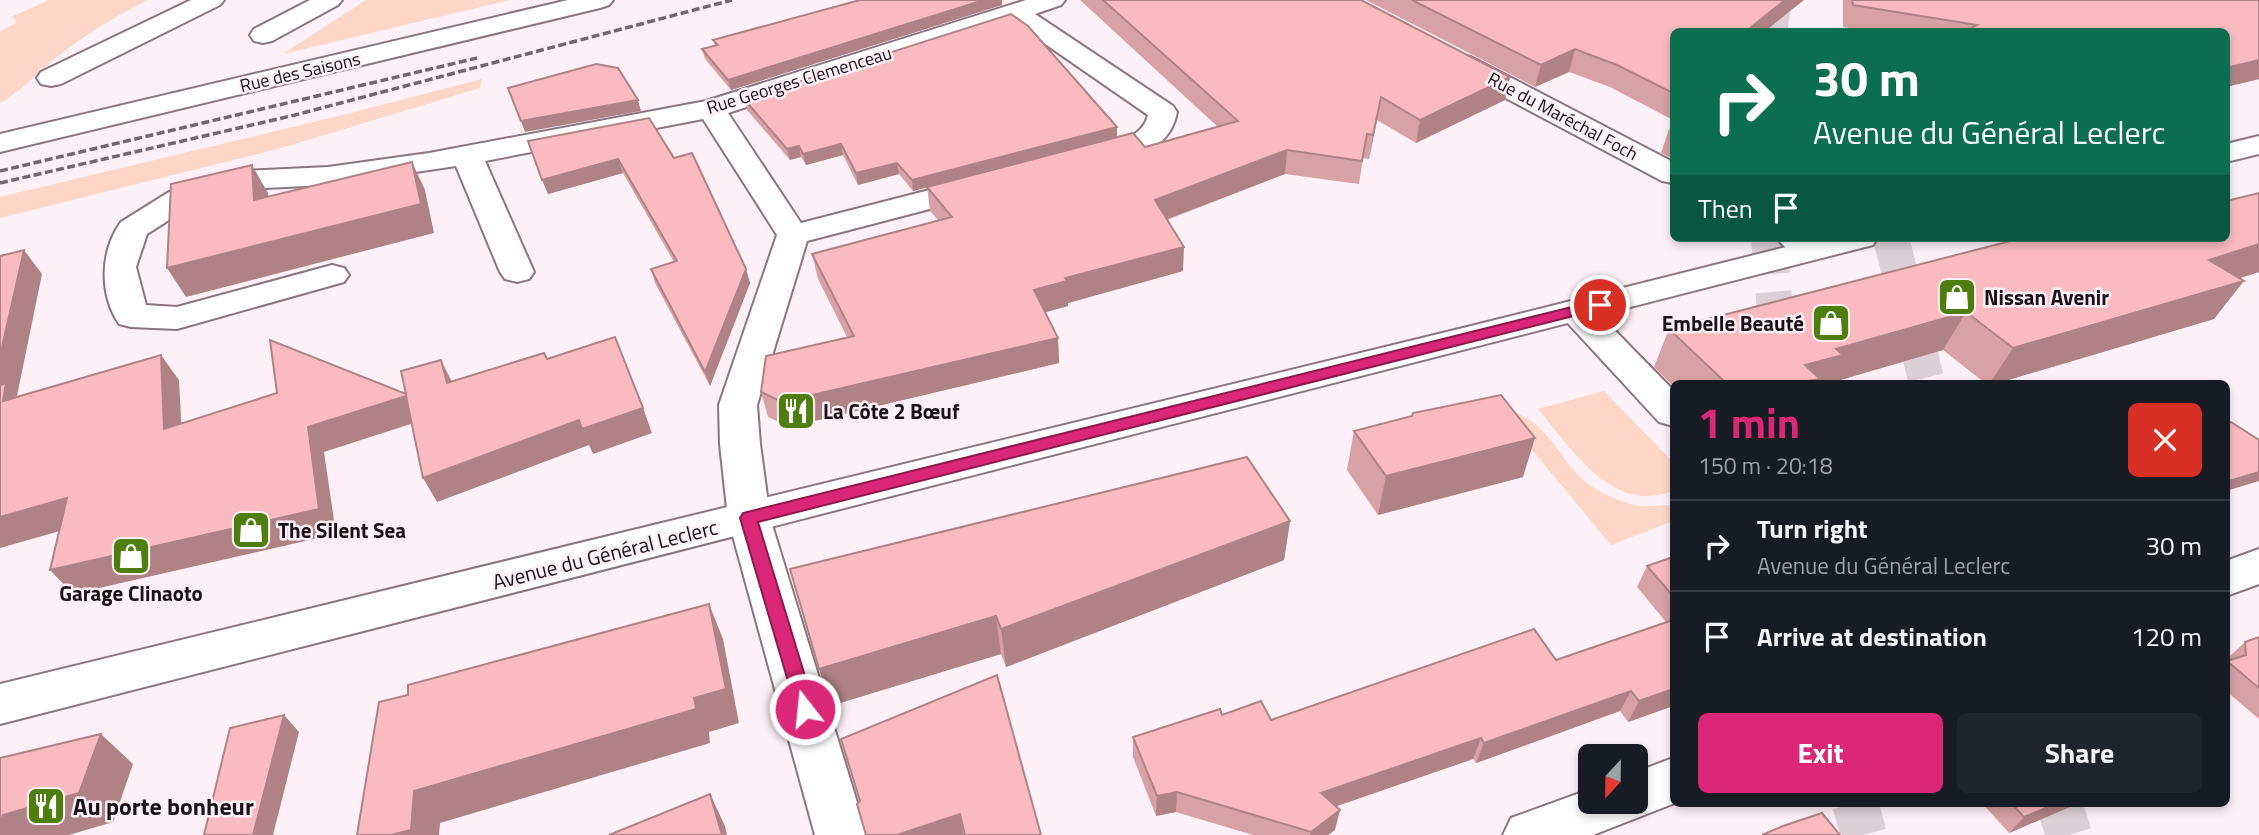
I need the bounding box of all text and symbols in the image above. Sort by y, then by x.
street label: Rue Georges Clemenceau [703,39,895,121]
text: 30 m [1813,40,1920,115]
street label: Rue des Saisons [237,45,363,99]
icon: right [1698,56,1789,147]
street label: Rue du Maréchal Foch [1483,65,1643,167]
text: Avenue du Général Leclerc [1813,108,2165,156]
text: Then [1698,189,1753,228]
icon: arrive [1767,189,1805,227]
pin [1570,275,1630,335]
shop icon: Nissan Avenir [1936,276,1978,318]
place label: Nissan Avenir [1984,281,2109,313]
icon: arrive [1581,286,1619,324]
shop icon: Embelle Beauté [1810,302,1852,344]
place label: Embelle Beauté [1662,307,1804,339]
restaurant icon: La Côte 2 Bœuf [775,390,817,432]
text: 1 min [1698,390,1800,454]
place label: La Côte 2 Bœuf [823,395,960,427]
button: close [2128,403,2202,477]
text: 150 m · 20:18 [1698,448,1833,483]
shop icon: The Silent Sea [230,509,272,551]
text: Turn right [1757,509,1868,548]
street label: Avenue du Général Leclerc [489,511,721,597]
place label: The Silent Sea [278,514,406,546]
text: 30 m [2145,526,2202,565]
icon: right [1698,527,1736,565]
shop icon: Garage Clinaoto [110,535,152,577]
text: Avenue du Général Leclerc [1757,548,2010,583]
place label: Garage Clinaoto [59,577,203,609]
text: Arrive at destination [1757,617,1987,656]
text: 120 m [2131,617,2202,656]
icon: arrive [1698,618,1736,656]
position arrow [768,672,842,746]
button: Exit [1698,713,1943,793]
button: Share [1957,713,2202,793]
north arrow [1578,744,1648,814]
map controls [1578,744,1648,814]
restaurant icon: Au porte bonheur [25,785,67,827]
place label: Au porte bonheur [73,788,254,824]

